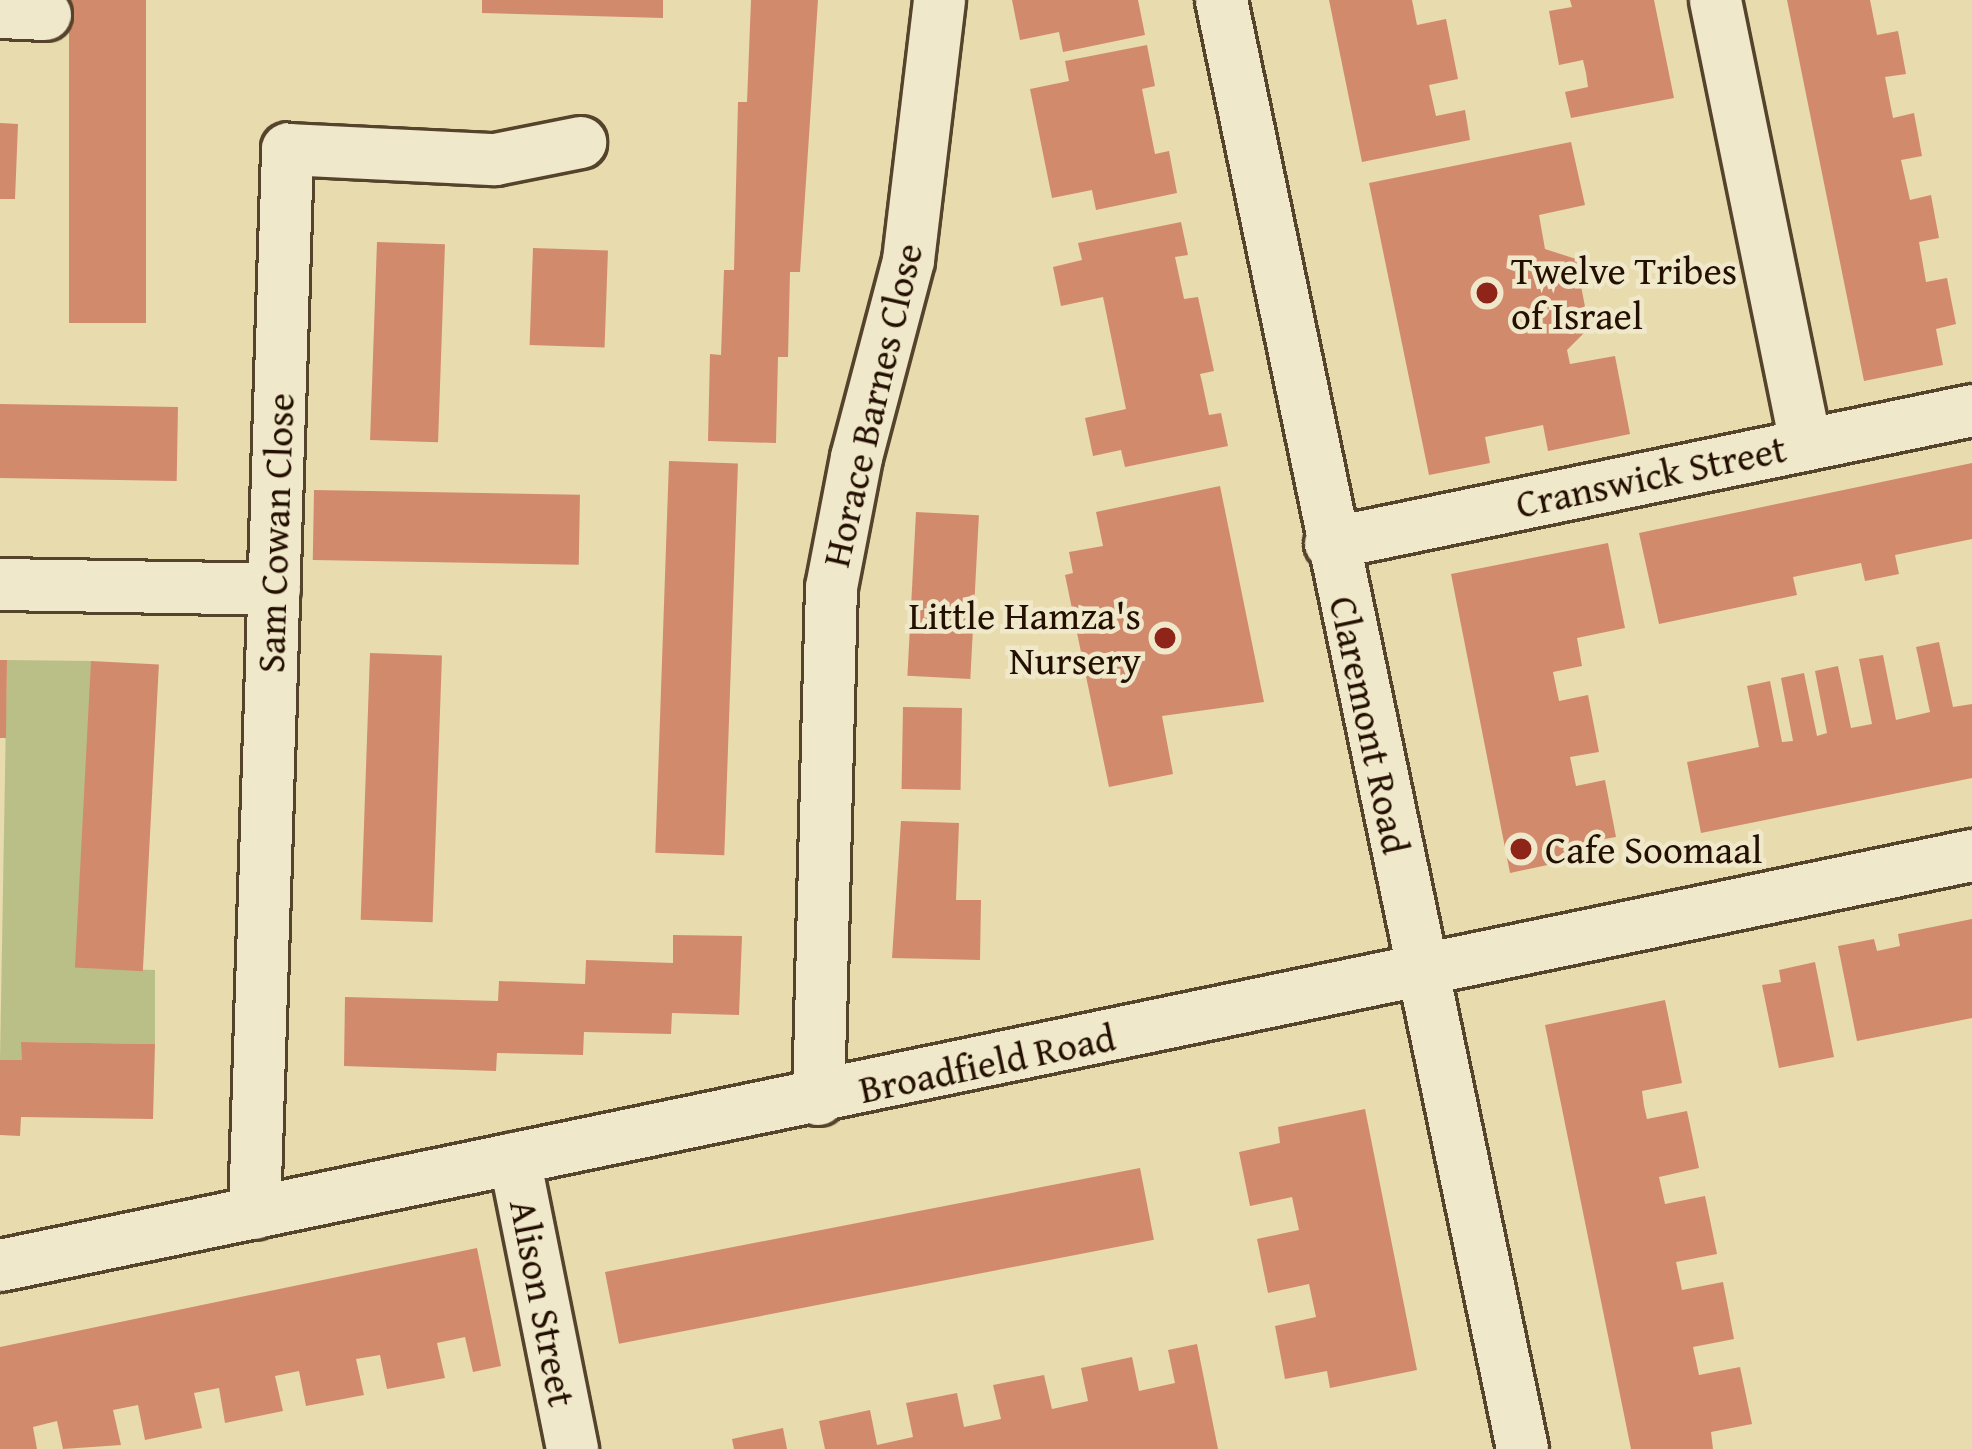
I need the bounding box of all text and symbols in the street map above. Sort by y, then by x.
street label: Horace Barnes Close [812,239,932,571]
place label: Twelve Tribes of Israel [1511,248,1737,339]
marker: Twelve Tribes of Israel [1474,280,1500,306]
street label: Sam Cowan Close [247,392,303,674]
street label: Cranswick Street [1512,425,1790,527]
street label: Claremont Road [1320,592,1420,858]
place label: Little Hamza's Nursery [908,593,1141,684]
marker: Little Hamza's Nursery [1152,625,1178,651]
place label: Cafe Soomaal [1545,826,1763,872]
marker: Cafe Soomaal [1508,836,1534,862]
street label: Broadfield Road [855,1013,1119,1113]
street label: Alison Street [500,1195,586,1411]

